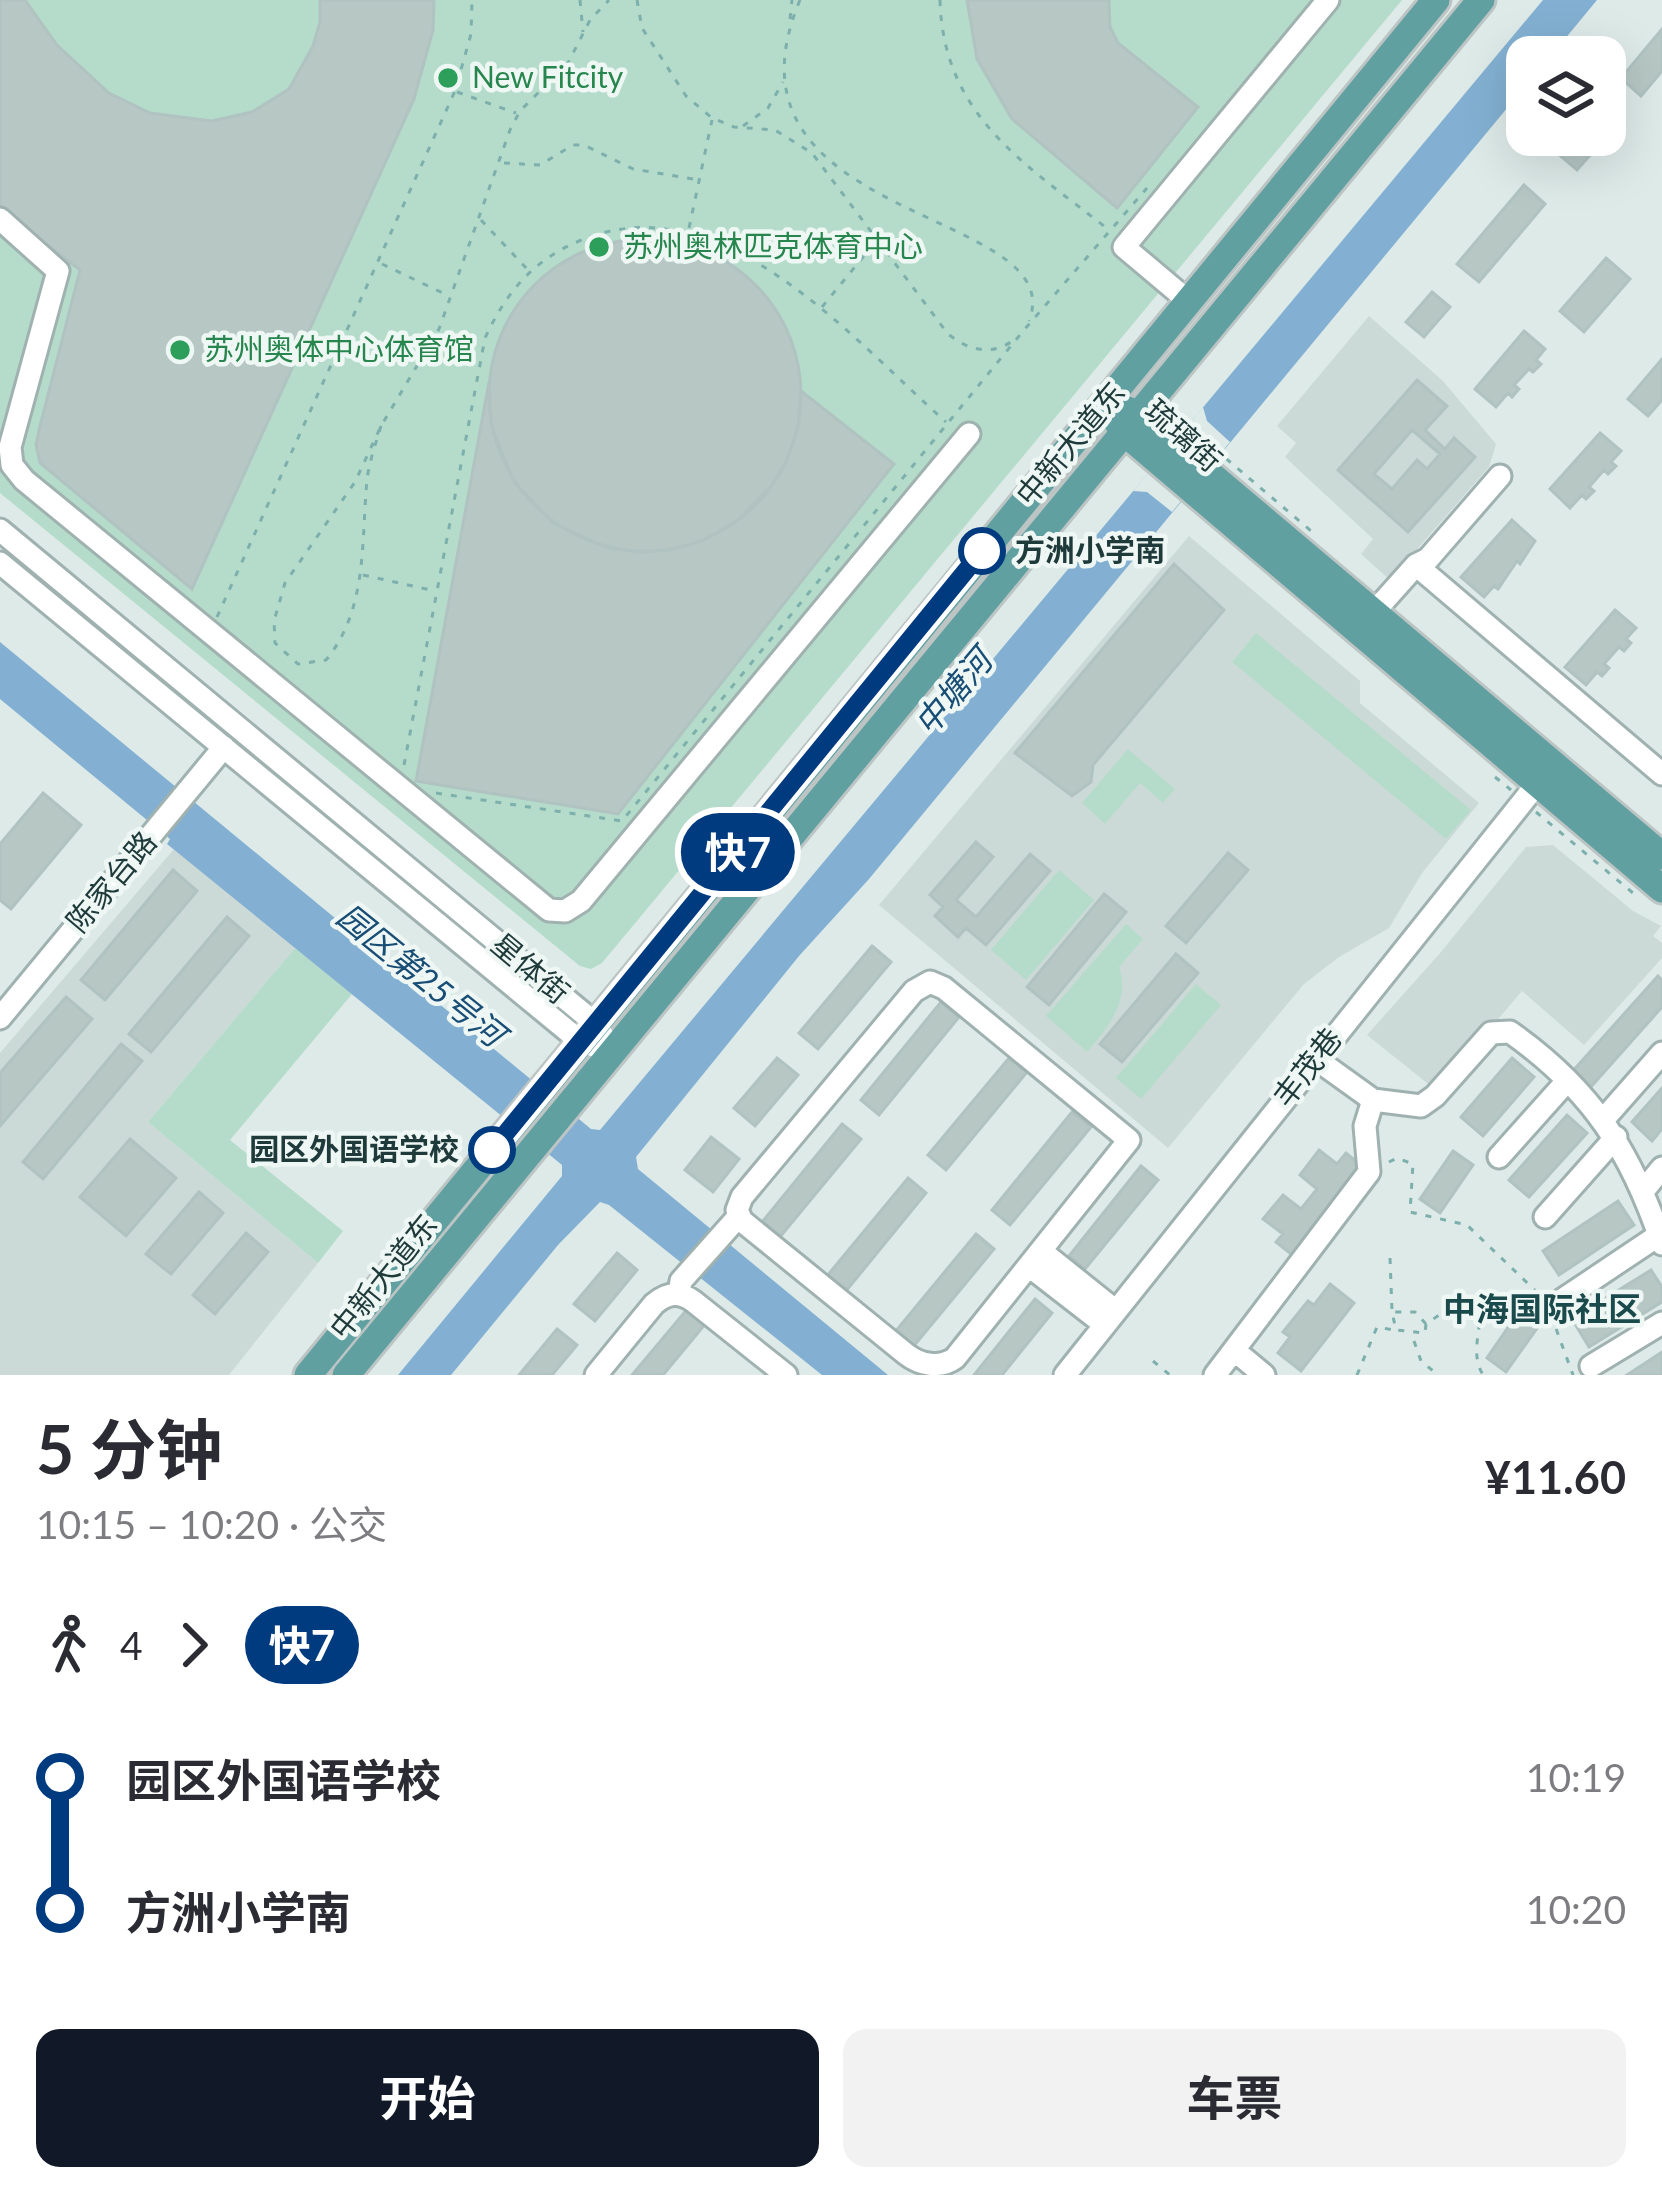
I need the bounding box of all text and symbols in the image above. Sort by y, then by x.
map controls [1506,36,1626,156]
button: layers [1506,36,1626,156]
place label: New Fitcity [472,58,624,94]
marker: New Fitcity [435,65,461,91]
place label: 苏州奥林匹克体育中心 [623,227,923,263]
marker: 苏州奥林匹克体育中心 [586,234,612,260]
place label: 苏州奥体中心体育馆 [204,330,474,366]
marker: 苏州奥体中心体育馆 [167,337,193,363]
street label: 中新大道东 [1007,374,1131,512]
street label: 琉璃街 [1139,391,1230,478]
marker: 方洲小学南 [960,529,1004,573]
place label: 方洲小学南 [1015,531,1165,567]
water label: 中塘河 [905,636,1003,742]
line badge: 快7 [684,813,792,891]
street label: 陈家台路 [58,823,163,938]
text: 快7 [705,827,771,877]
water label: 园区第25号河 [330,895,518,1058]
street label: 星体街 [485,925,577,1010]
street label: 丰茂巷 [1265,1020,1348,1113]
marker: 园区外国语学校 [470,1128,514,1172]
place label: 园区外国语学校 [249,1130,459,1166]
street label: 中新大道东 [321,1206,444,1345]
district label: 中海国际社区 [1443,1288,1641,1328]
text: 5 分钟 [36,1409,222,1488]
text: ¥11.60 [1485,1450,1626,1504]
text: 10:15 – 10:20 · 公交 [36,1501,387,1547]
icon: walk [36,1612,102,1678]
icon: forward [161,1612,227,1678]
text: 快7 [269,1620,335,1670]
text: 4 [120,1622,143,1668]
text: 园区外国语学校 [126,1753,441,1807]
text: 10:19 [1526,1754,1626,1800]
text: 方洲小学南 [126,1885,351,1939]
text: 10:20 [1526,1886,1626,1932]
button: 开始 [36,2029,819,2167]
button: 车票 [843,2029,1626,2167]

